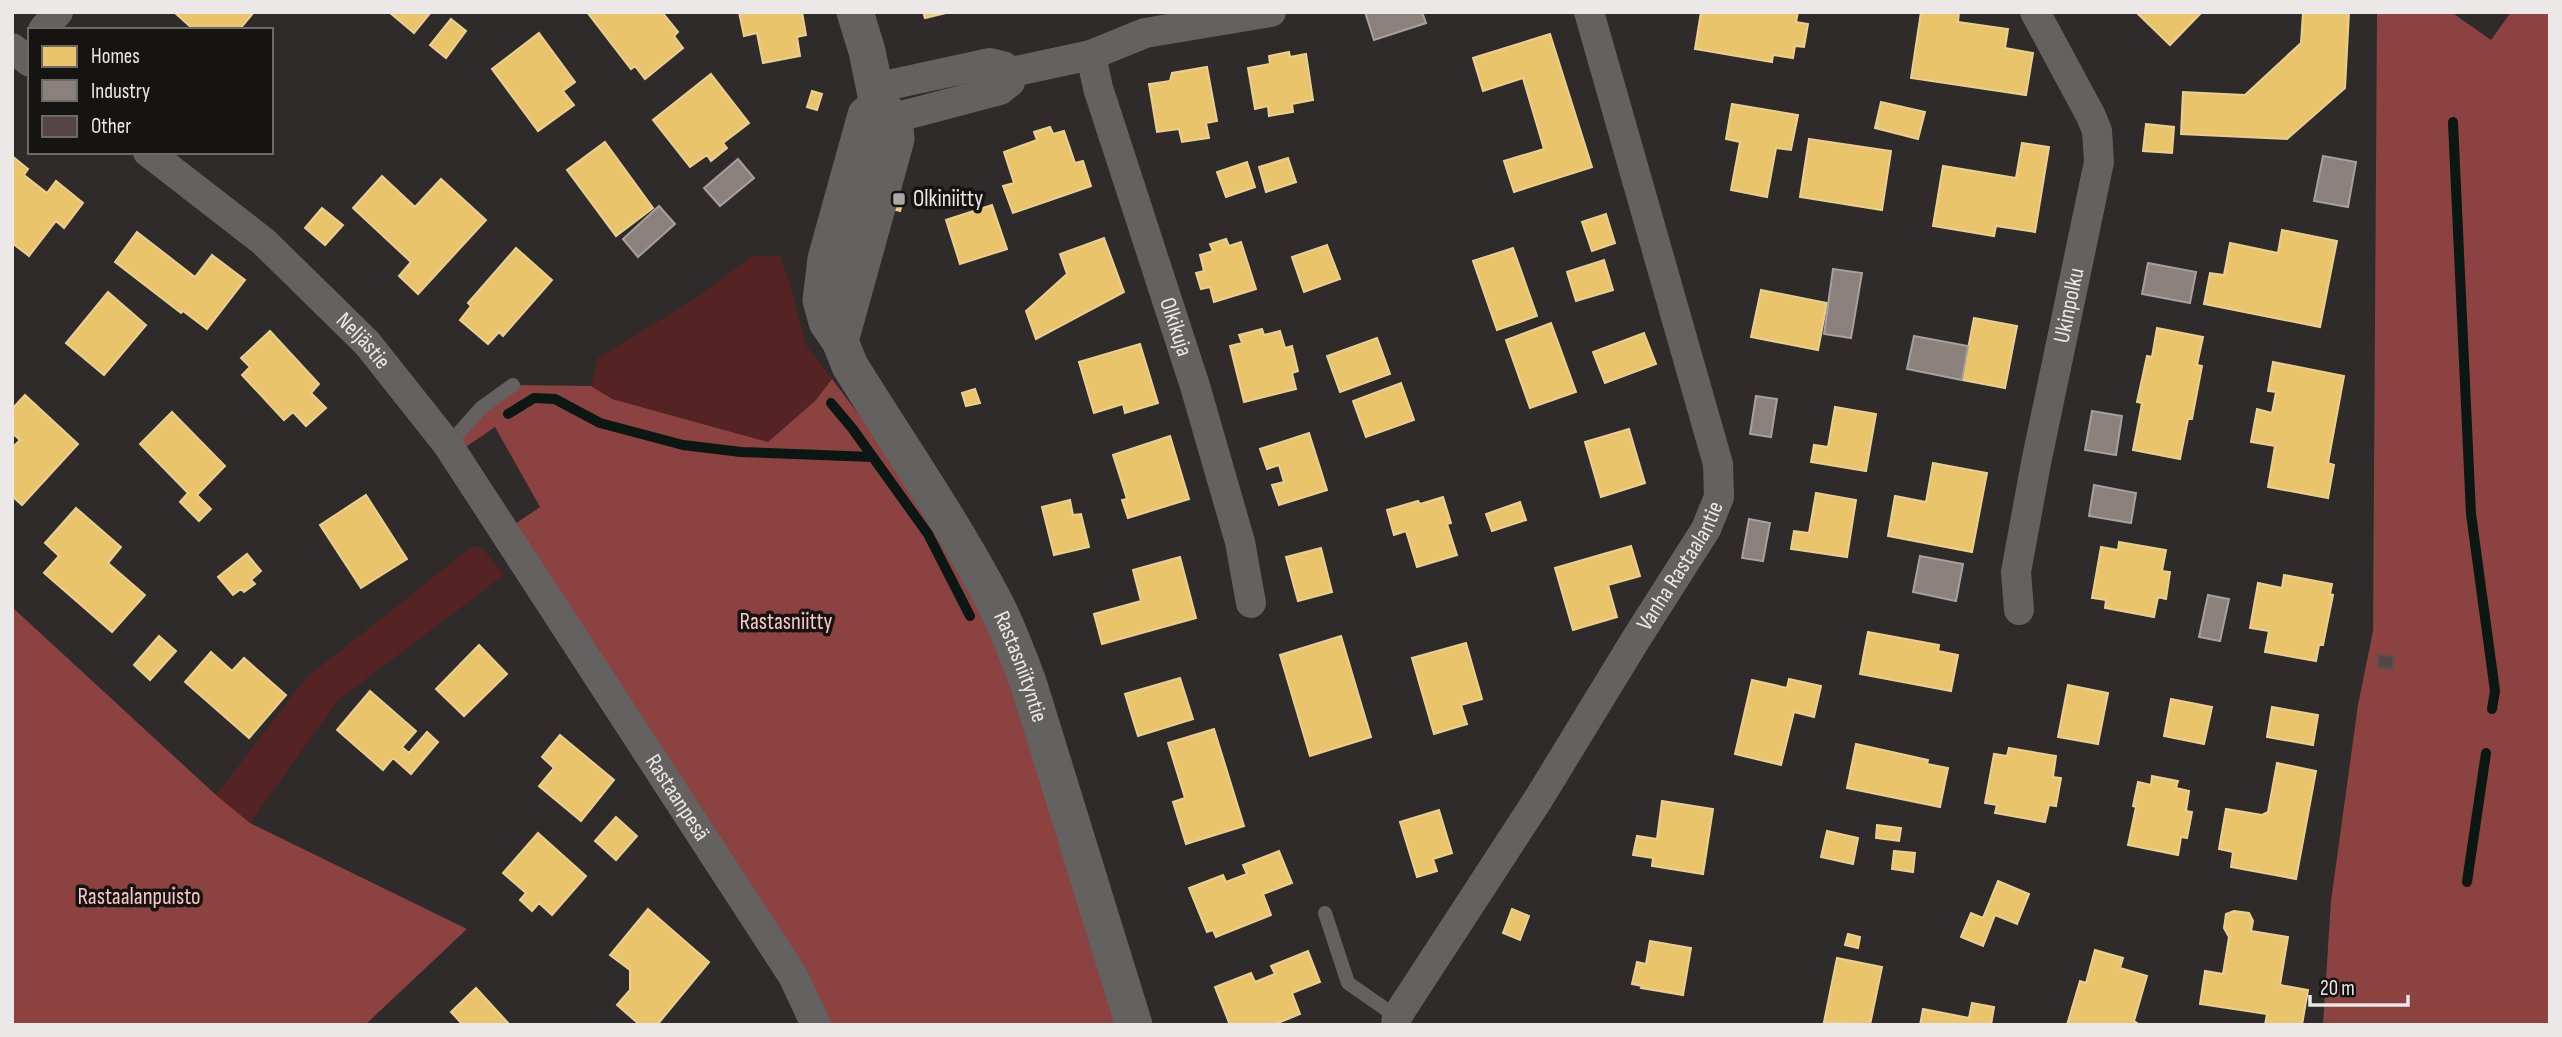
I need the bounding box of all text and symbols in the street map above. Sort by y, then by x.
legend [28,28,273,154]
text: Homes [91,44,140,69]
text: Industry [91,79,150,104]
text: Other [91,114,131,139]
place label: Olkiniitty [913,185,983,213]
marker: Olkiniitty [891,191,907,207]
street label: Ukinpolku [2047,265,2090,345]
street label: Olkikuja [1153,294,1198,360]
street label: Neljästie [330,307,396,375]
street label: Vanha Rastaalantie [1631,497,1730,636]
street label: Rastasniityntie [987,607,1054,726]
park label: Rastasniitty [740,608,833,636]
street label: Rastaanpesä [639,749,716,846]
park label: Rastaalanpuisto [77,883,201,911]
scale bar [2310,964,2408,1008]
text: 20 m [2320,976,2355,1001]

